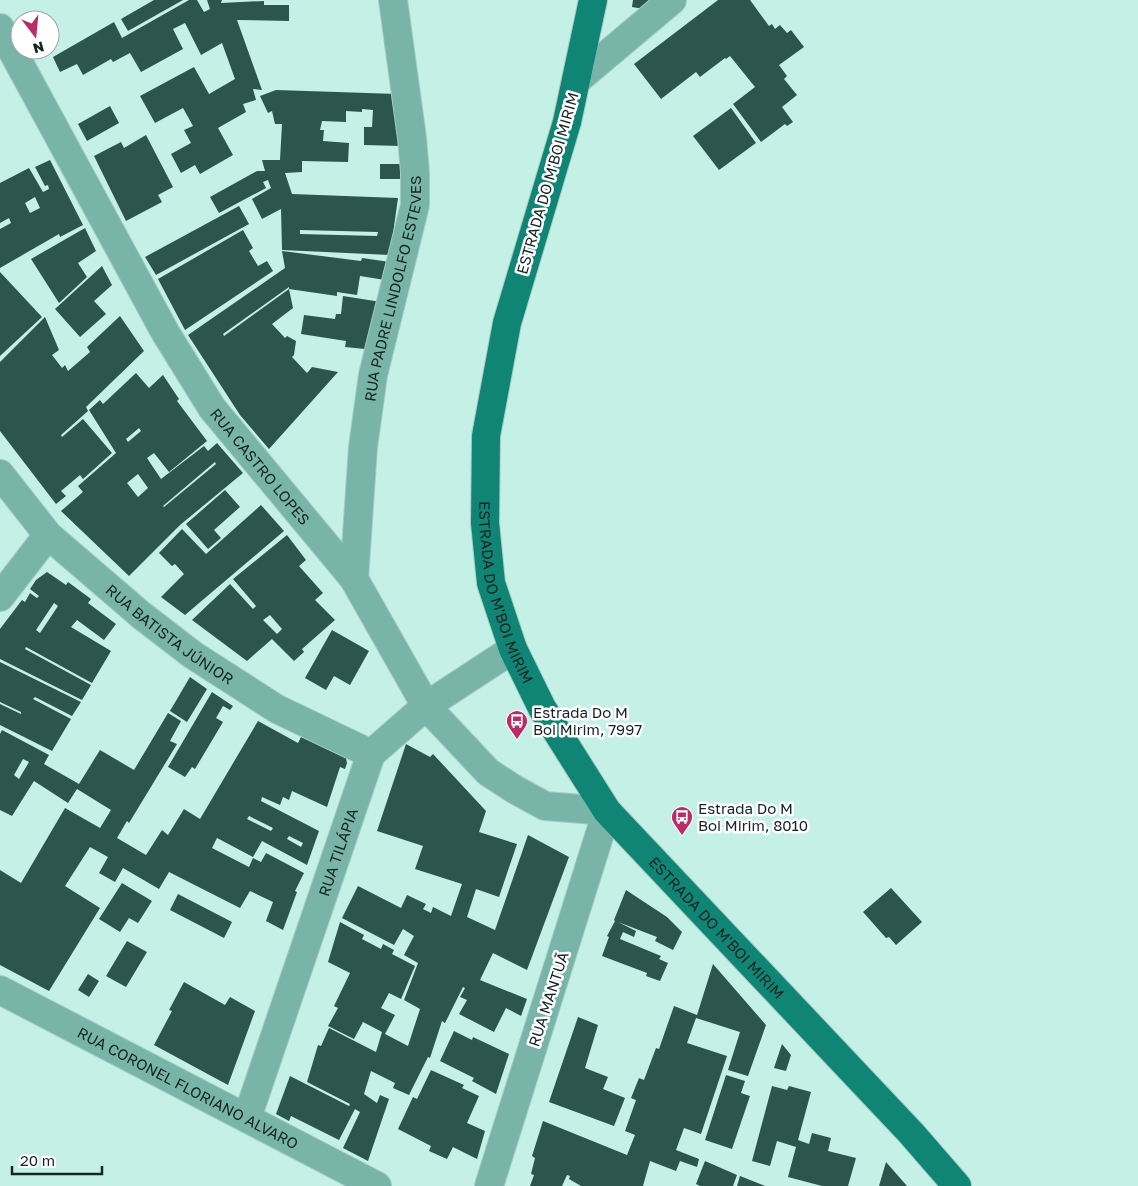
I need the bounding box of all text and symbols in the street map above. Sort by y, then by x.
north arrow [10,10,60,60]
text: N [31,38,46,58]
street label: ESTRADA DO M'BOI MIRIM [512,90,582,276]
street label: RUA PADRE LINDOLFO ESTEVES [360,175,424,403]
street label: RUA CASTRO LOPES [207,404,314,528]
street label: ESTRADA DO M'BOI MIRIM [476,501,537,686]
street label: RUA BATISTA JÚNIOR [103,580,237,688]
place label: Estrada Do M Boi Mirim, 7997 [533,703,642,738]
bus stop icon: Estrada Do M Boi Mirim, 7997 [505,709,529,740]
place label: Estrada Do M Boi Mirim, 8010 [698,799,808,834]
bus stop icon: Estrada Do M Boi Mirim, 8010 [670,805,694,836]
street label: RUA TILÁPIA [314,806,361,899]
street label: ESTRADA DO M'BOI MIRIM [646,853,788,1002]
street label: RUA MANTUÃ [524,949,572,1049]
street label: RUA CORONEL FLORIANO ALVARO [75,1023,302,1153]
scale bar [12,1144,102,1176]
text: 20 m [20,1151,55,1169]

